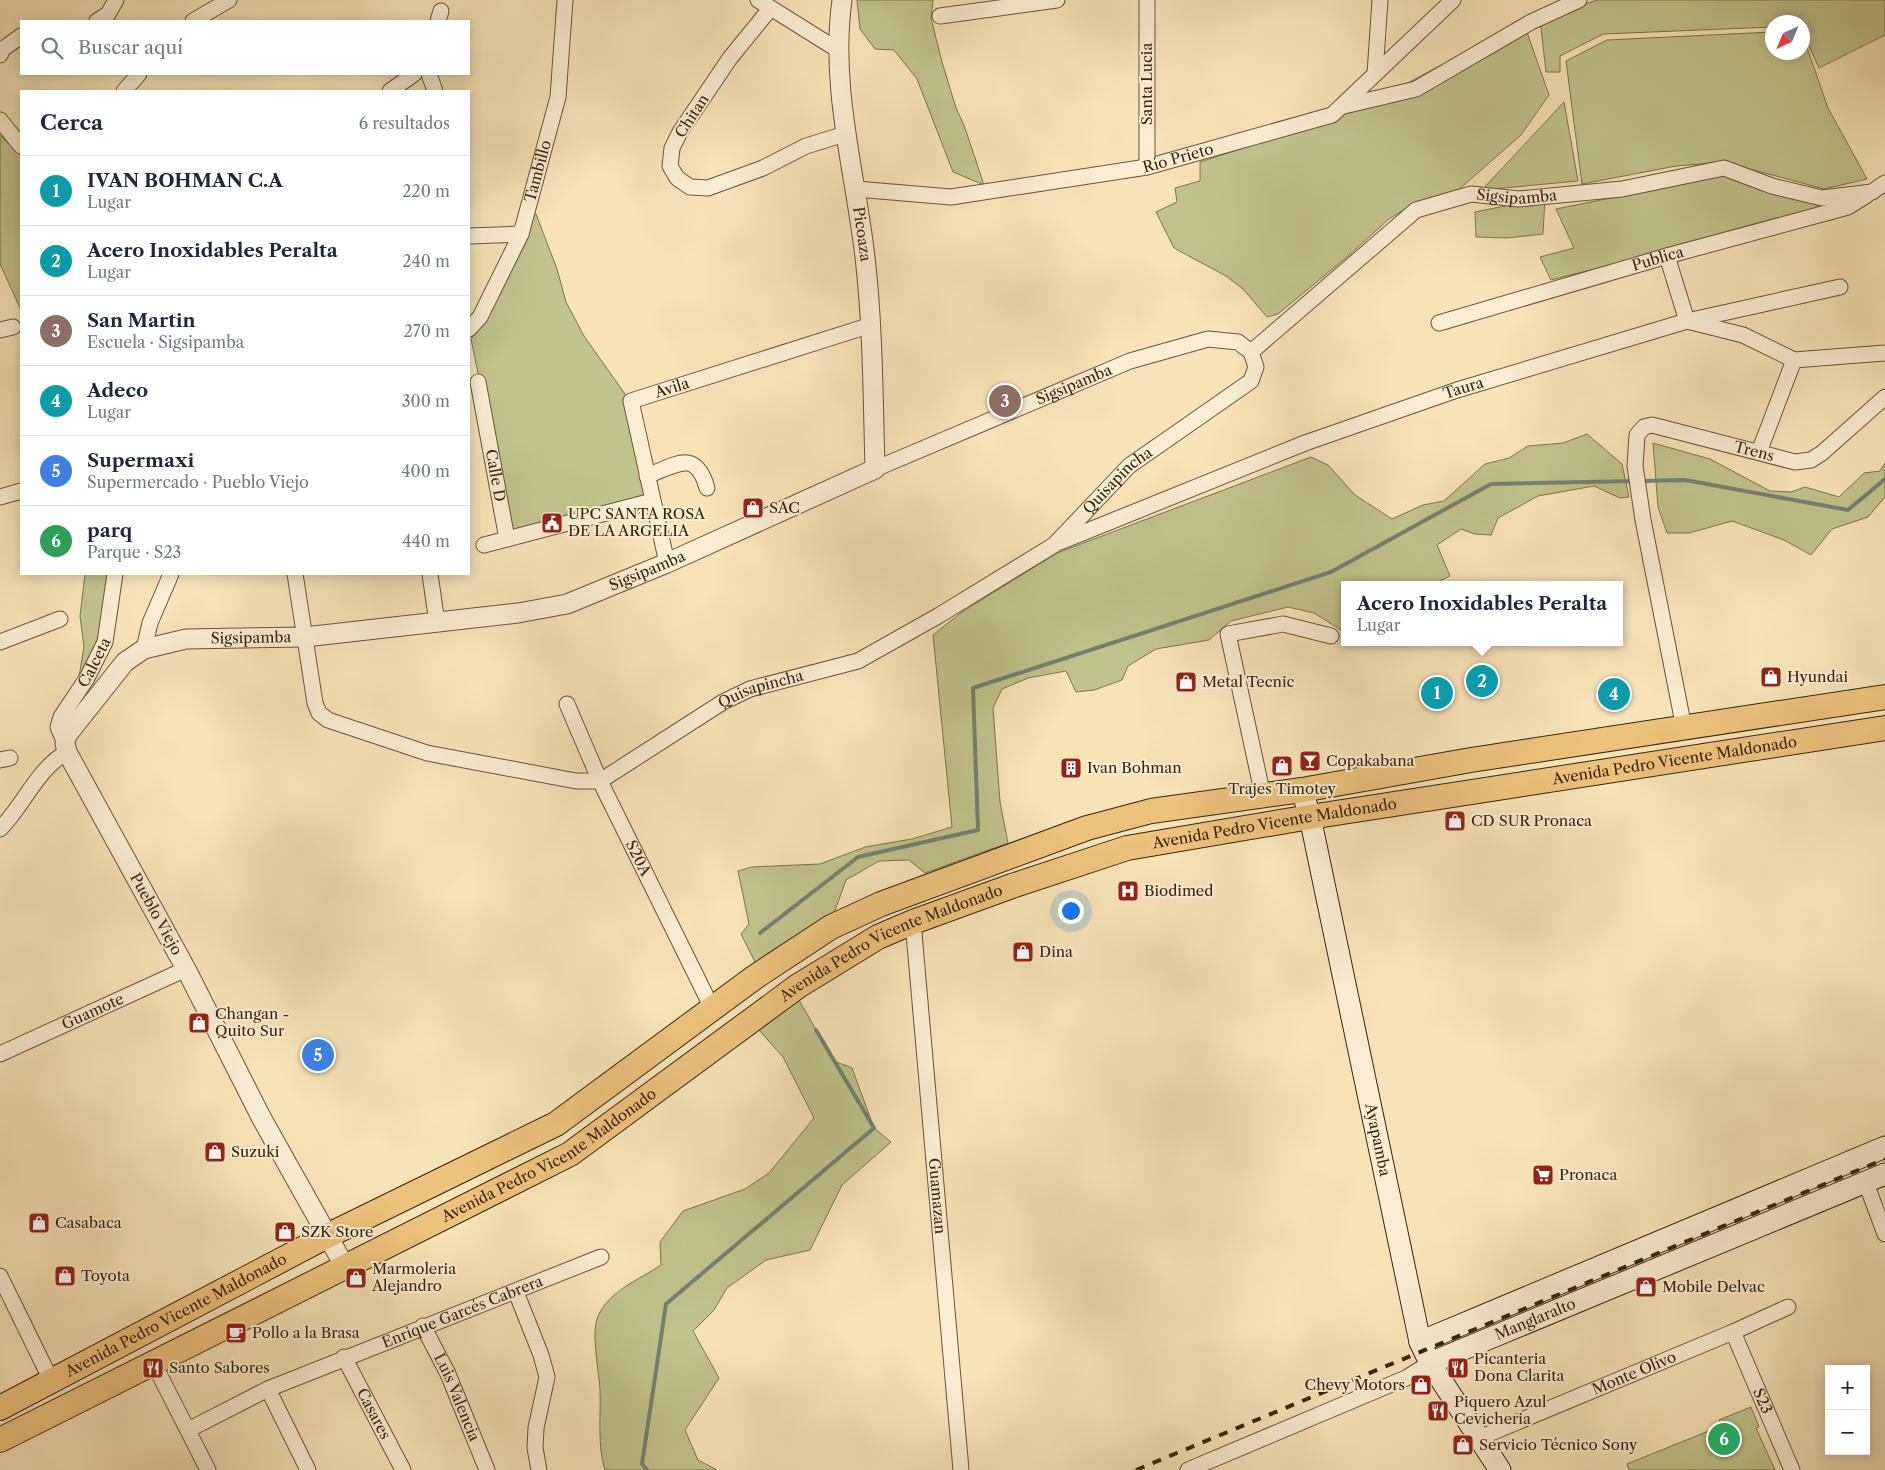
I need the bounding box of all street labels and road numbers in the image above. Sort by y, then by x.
street label: Santa Lucia [1137,43,1156,125]
street label: Chitan [671,90,713,141]
street label: Tambillo [520,138,555,204]
street label: Río Prieto [1141,139,1216,177]
street label: Sigsipamba [1476,185,1558,208]
street label: Picoaza [849,205,876,263]
street label: Publica [1629,242,1686,275]
street label: Sigsipamba [1033,360,1115,409]
street label: Avila [651,373,692,402]
street label: Taura [1441,373,1486,403]
street label: Trens [1732,437,1776,465]
street label: Quisapincha [1079,443,1156,518]
street label: Calle D [482,448,510,503]
street label: Sigsipamba [606,546,688,595]
street label: Sigsipamba [210,627,292,648]
street label: Calceta [73,634,115,691]
street label: Quisapincha [715,666,805,712]
street label: Avenida Pedro Vicente Maldonado [1550,732,1798,788]
street label: Avenida Pedro Vicente Maldonado [1150,794,1398,853]
street label: S20A [622,837,656,880]
street label: Pueblo Viejo [126,869,187,958]
street label: Avenida Pedro Vicente Maldonado [775,880,1005,1006]
street label: Guamote [59,989,127,1034]
street label: Avenida Pedro Vicente Maldonado [437,1084,660,1226]
street label: Ayapamba [1361,1101,1395,1178]
street label: Guamazan [925,1157,950,1235]
street label: Avenida Pedro Vicente Maldonado [61,1249,290,1381]
street label: Enrique Garcés Cabrera [379,1271,546,1352]
street label: Manglaralto [1492,1294,1578,1344]
street label: Monte Olivo [1589,1347,1679,1399]
street label: Luis Valencia [430,1350,484,1444]
street label: Casares [353,1385,395,1442]
street label: S23 [1749,1385,1777,1416]

